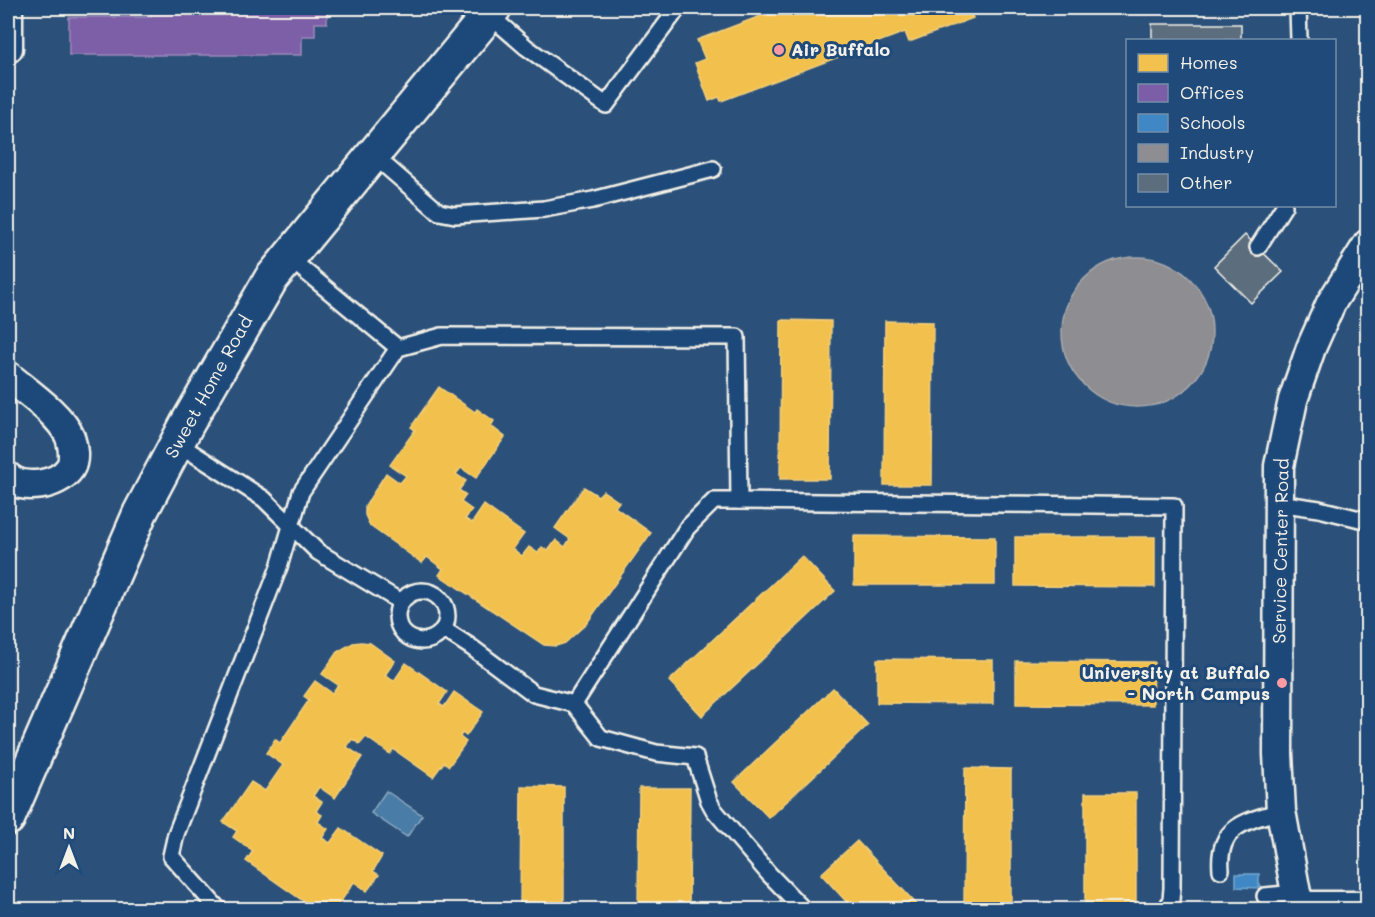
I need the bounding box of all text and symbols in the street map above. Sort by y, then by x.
place label: Air Buffalo [791,37,890,61]
legend [1126,39,1336,207]
marker: Air Buffalo [772,43,786,57]
text: Homes [1180,50,1238,74]
text: Offices [1180,80,1244,104]
text: Schools [1180,110,1245,134]
text: Industry [1180,140,1254,164]
text: Other [1180,170,1233,194]
street label: Sweet Home Road [159,311,257,462]
street label: Service Center Road [1266,458,1294,644]
place label: University at Buffalo - North Campus [1081,660,1270,705]
marker: University at Buffalo - North Campus [1275,676,1289,690]
north arrow [39,818,99,878]
text: N [63,822,75,843]

